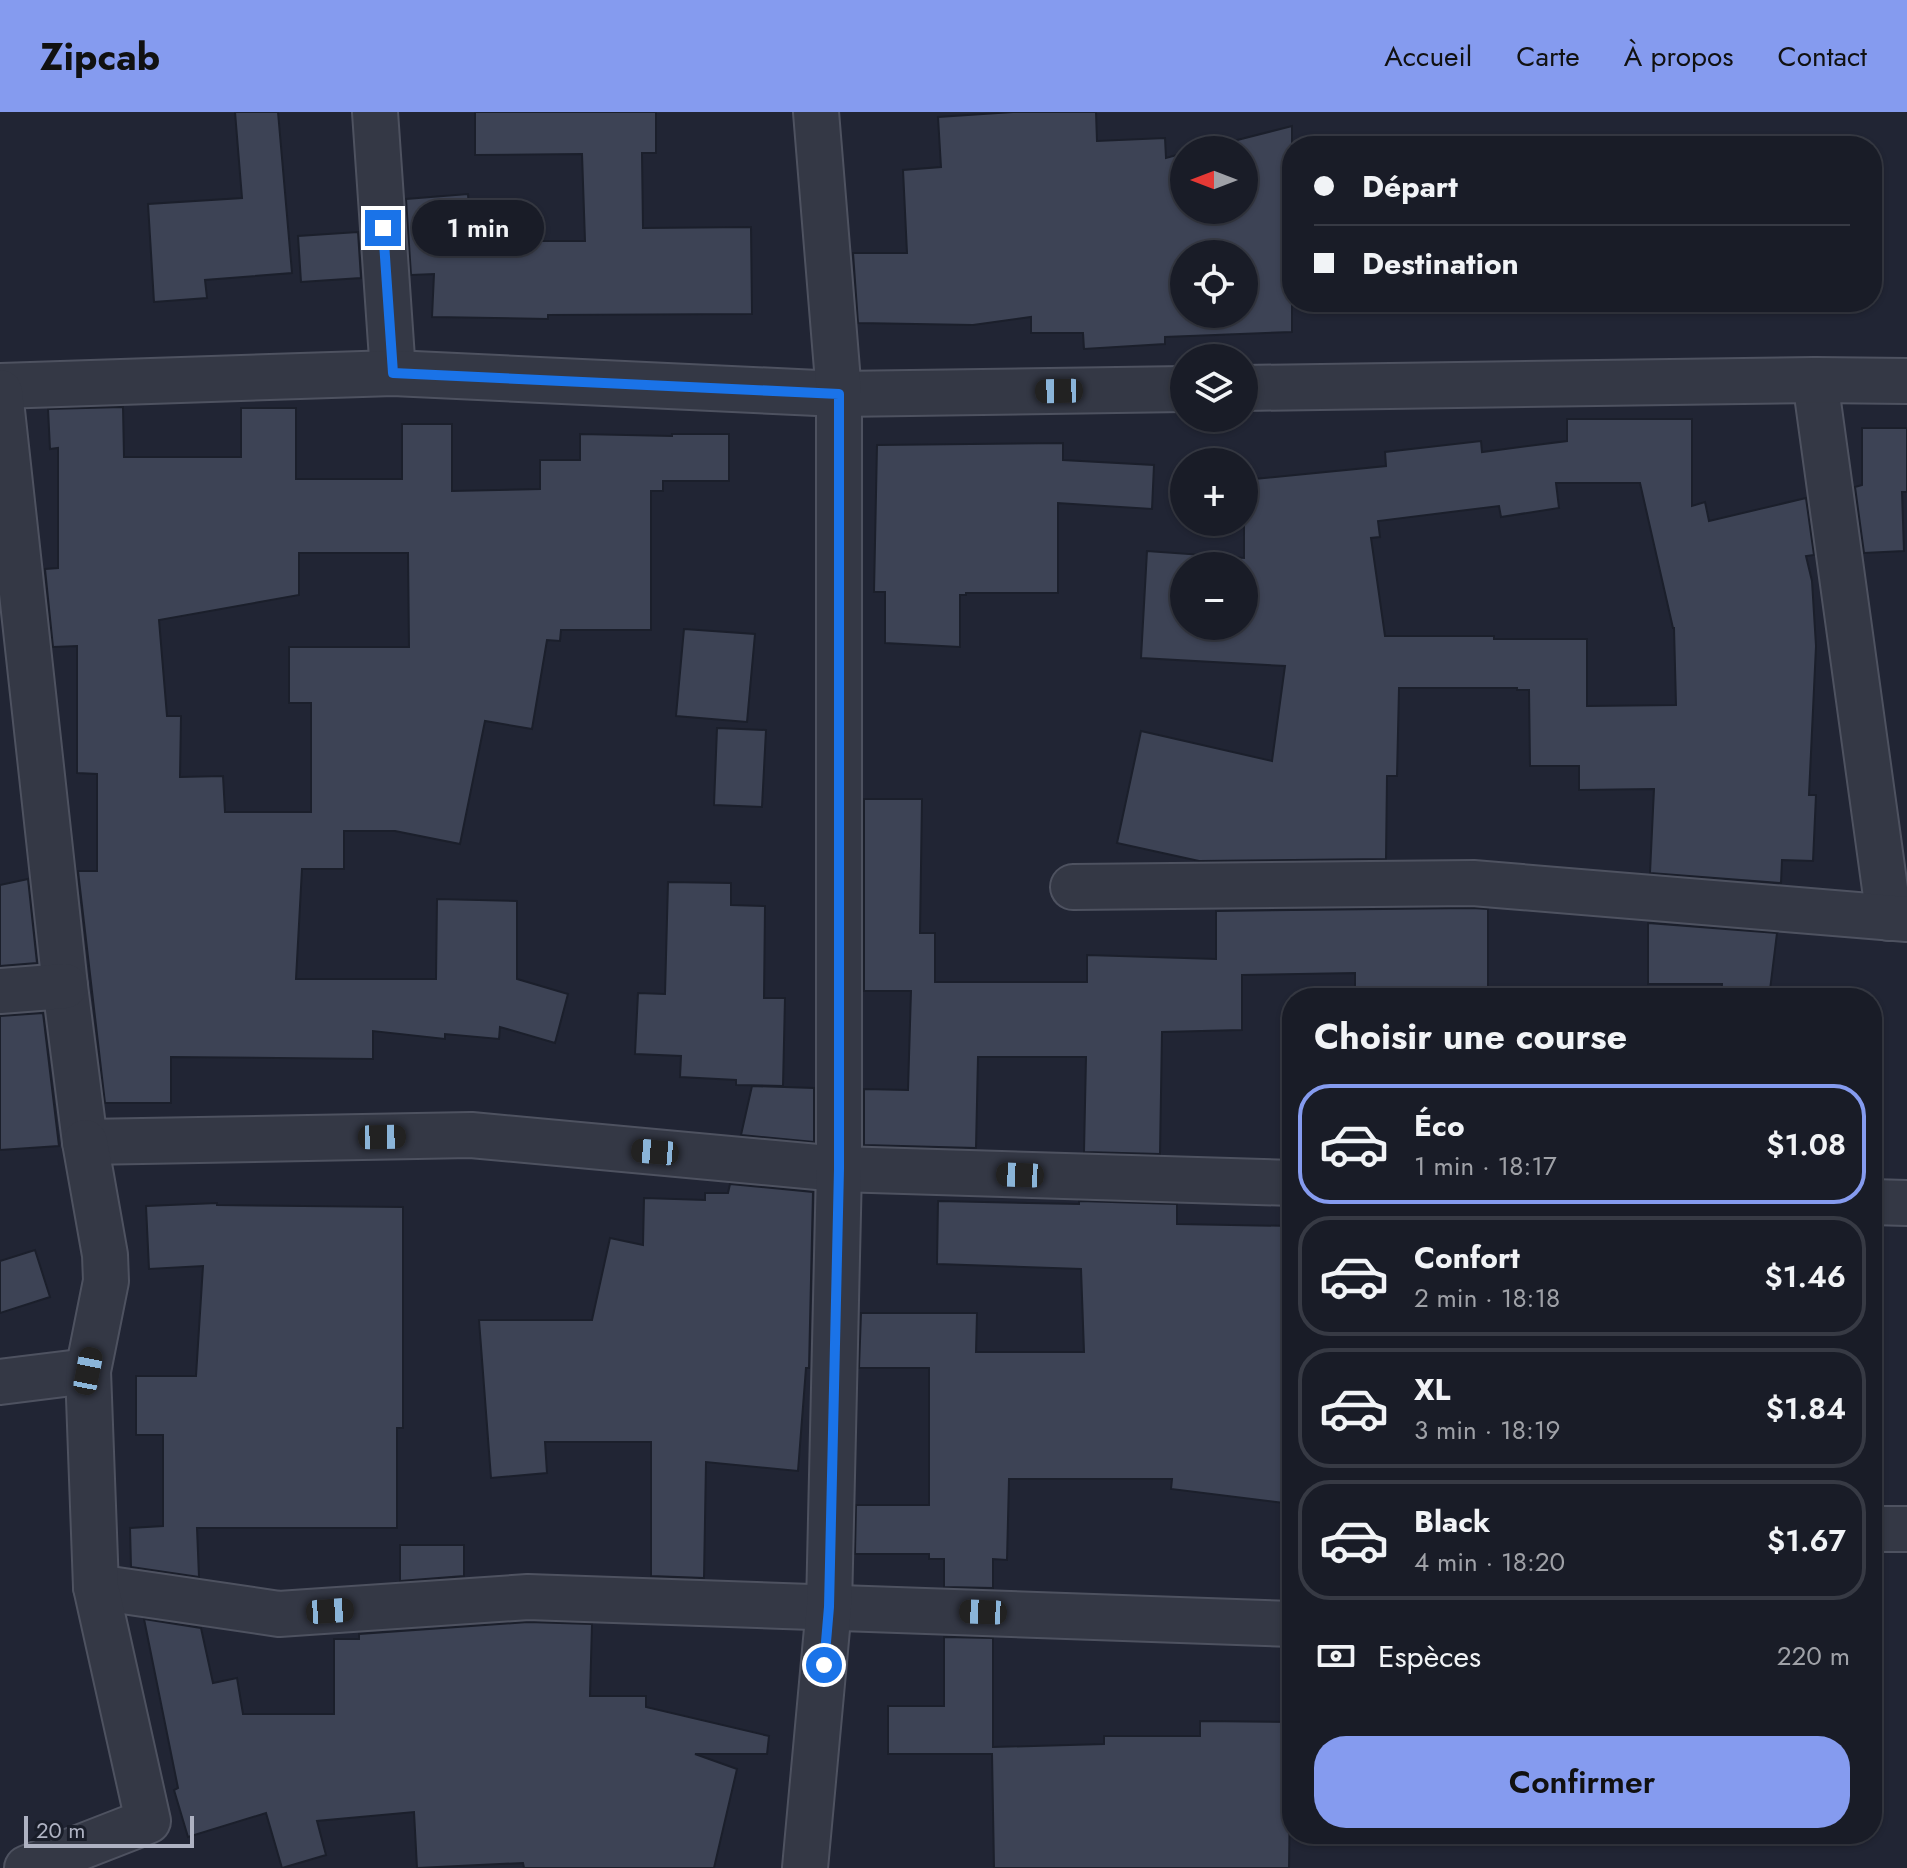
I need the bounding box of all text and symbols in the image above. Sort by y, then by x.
text: Zipcab [40,29,160,84]
text: Accueil [1384,36,1472,77]
text: Carte [1516,36,1580,77]
text: À propos [1624,36,1734,77]
text: Contact [1778,36,1867,77]
north arrow [1170,136,1258,224]
map controls [1170,136,1258,640]
text: Départ [1362,165,1458,208]
callout: 1 min [411,200,543,256]
text: 1 min [446,209,510,247]
route end [365,210,401,246]
button: locate [1170,240,1258,328]
text: Destination [1362,242,1519,285]
button: layers [1170,344,1258,432]
car [1035,379,1083,403]
button: + [1170,448,1258,536]
button: − [1170,552,1258,640]
text: Choisir une course [1314,1010,1627,1062]
text: Éco [1414,1104,1465,1147]
icon: car [1318,1108,1390,1180]
text: $1.08 [1766,1123,1846,1166]
car [358,1125,406,1149]
car [630,1138,680,1166]
text: 1 min · 18:17 [1414,1147,1557,1185]
car [996,1162,1044,1188]
text: Confort [1414,1236,1520,1279]
icon: car [1318,1240,1390,1312]
text: $1.46 [1764,1255,1846,1298]
text: 2 min · 18:18 [1414,1279,1560,1317]
car [72,1345,104,1397]
text: XL [1414,1368,1450,1411]
icon: car [1318,1372,1390,1444]
text: $1.84 [1766,1387,1846,1430]
text: 3 min · 18:19 [1414,1411,1560,1449]
text: Black [1414,1500,1490,1543]
icon: car [1318,1504,1390,1576]
text: $1.67 [1767,1519,1846,1562]
text: 4 min · 18:20 [1414,1543,1565,1581]
car [305,1597,355,1625]
car [959,1599,1007,1625]
icon: cash [1314,1634,1358,1678]
text: Espèces [1378,1635,1481,1678]
text: 220 m [1777,1637,1850,1675]
route start [806,1647,842,1683]
button: Confirmer [1314,1736,1850,1828]
scale bar [24,1812,194,1848]
text: 20 m [36,1814,85,1846]

